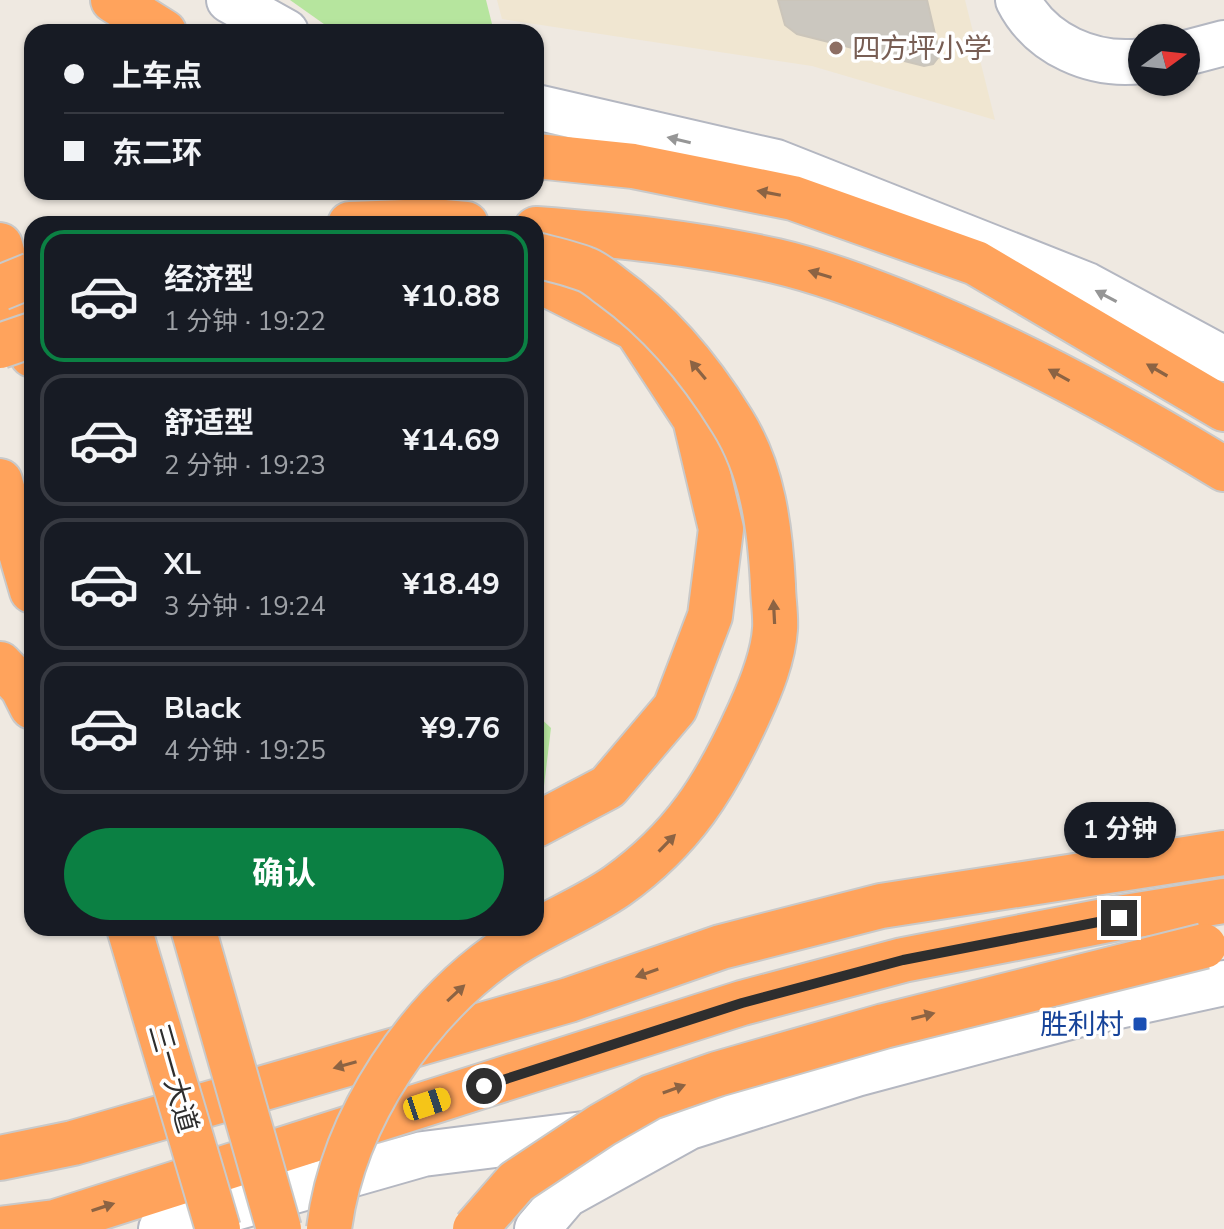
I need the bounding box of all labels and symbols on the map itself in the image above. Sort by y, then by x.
north arrow [1128,24,1200,96]
place label: 四方坪小学 [852,30,992,68]
marker: 四方坪小学 [827,39,845,57]
one-way arrow [666,133,691,146]
one-way arrow [757,187,782,199]
one-way arrow [807,267,831,280]
one-way arrow [1095,289,1117,303]
one-way arrow [690,360,707,380]
one-way arrow [1145,363,1168,377]
one-way arrow [1048,368,1070,382]
one-way arrow [767,599,780,624]
callout: 1 分钟 [1063,802,1175,858]
one-way arrow [657,834,676,853]
route end [1101,900,1137,936]
one-way arrow [635,967,659,980]
one-way arrow [446,984,465,1002]
place label: 胜利村 [1040,1006,1124,1044]
one-way arrow [911,1010,936,1022]
marker: 胜利村 [1131,1015,1149,1033]
street label: 三一大道 [139,1019,207,1137]
one-way arrow [332,1059,356,1072]
route start [466,1068,502,1104]
one-way arrow [662,1082,686,1095]
car [400,1085,454,1123]
one-way arrow [92,1200,116,1213]

